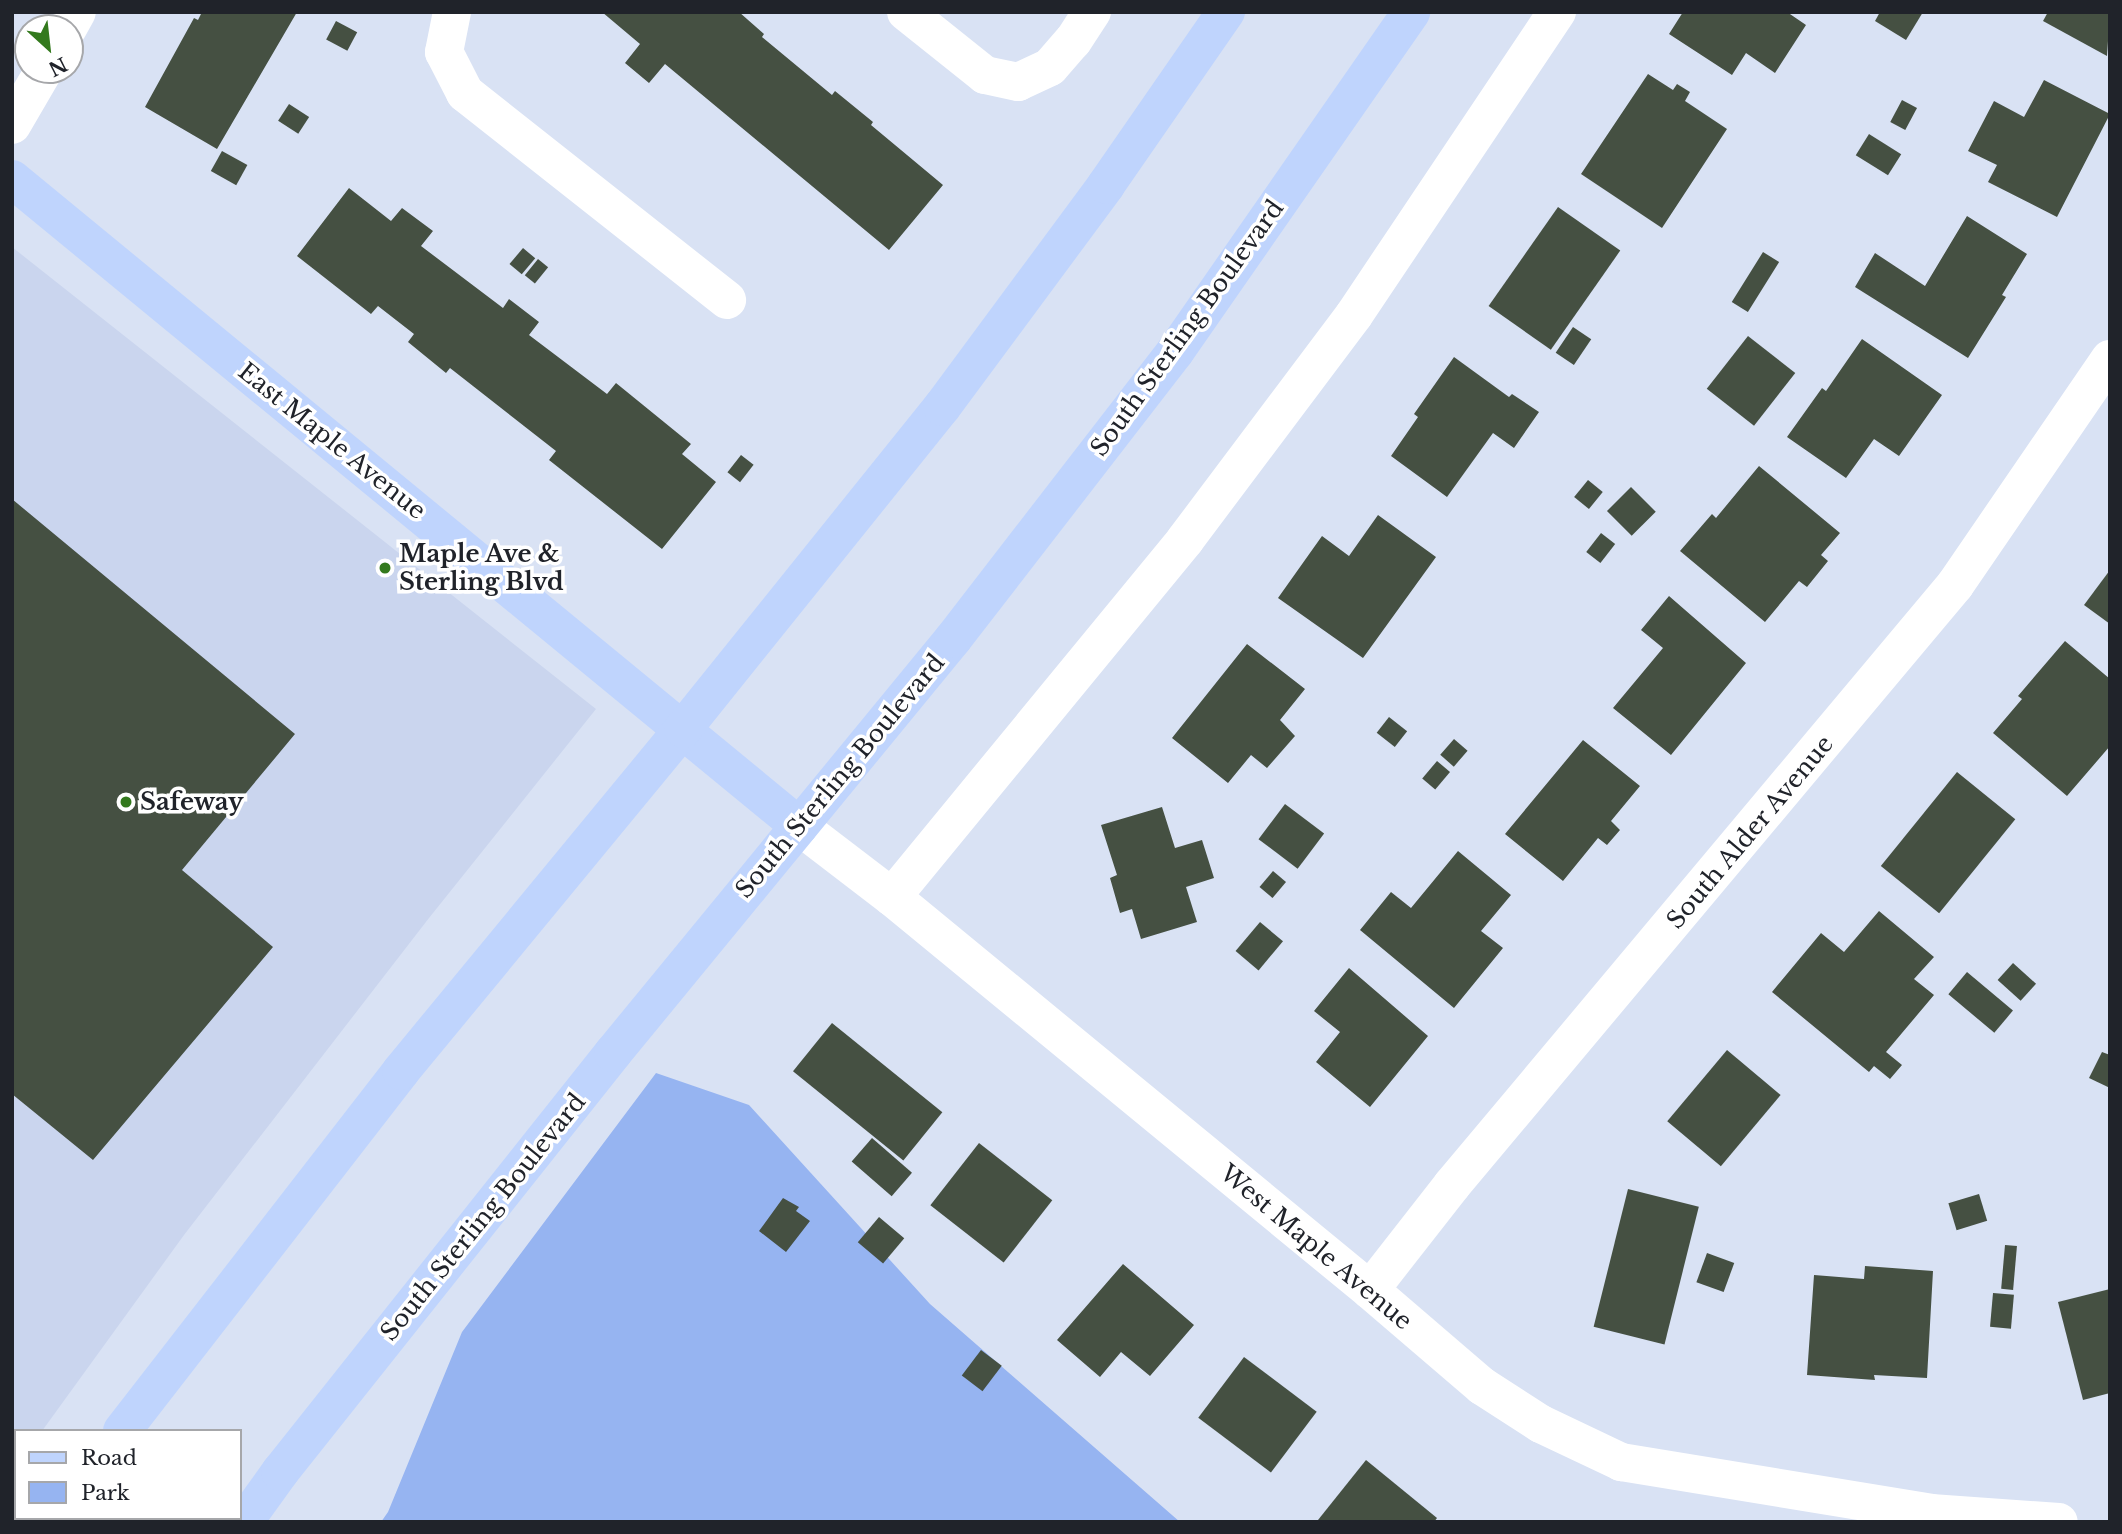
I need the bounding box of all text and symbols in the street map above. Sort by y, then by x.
north arrow [14,14,84,84]
text: N [45,52,71,81]
street label: South Sterling Boulevard [1084,194,1290,462]
street label: East Maple Avenue [232,356,432,526]
place label: Maple Ave & Sterling Blvd [399,540,564,596]
marker: Maple Ave & Sterling Blvd [377,560,393,576]
street label: South Sterling Boulevard [729,648,951,904]
street label: South Alder Avenue [1660,729,1840,935]
place label: Safeway [140,788,244,816]
marker: Safeway [118,794,134,810]
street label: South Sterling Boulevard [374,1088,592,1346]
street label: West Maple Avenue [1214,1158,1418,1336]
legend [14,1429,242,1520]
text: Road [81,1445,137,1471]
text: Park [81,1480,130,1506]

